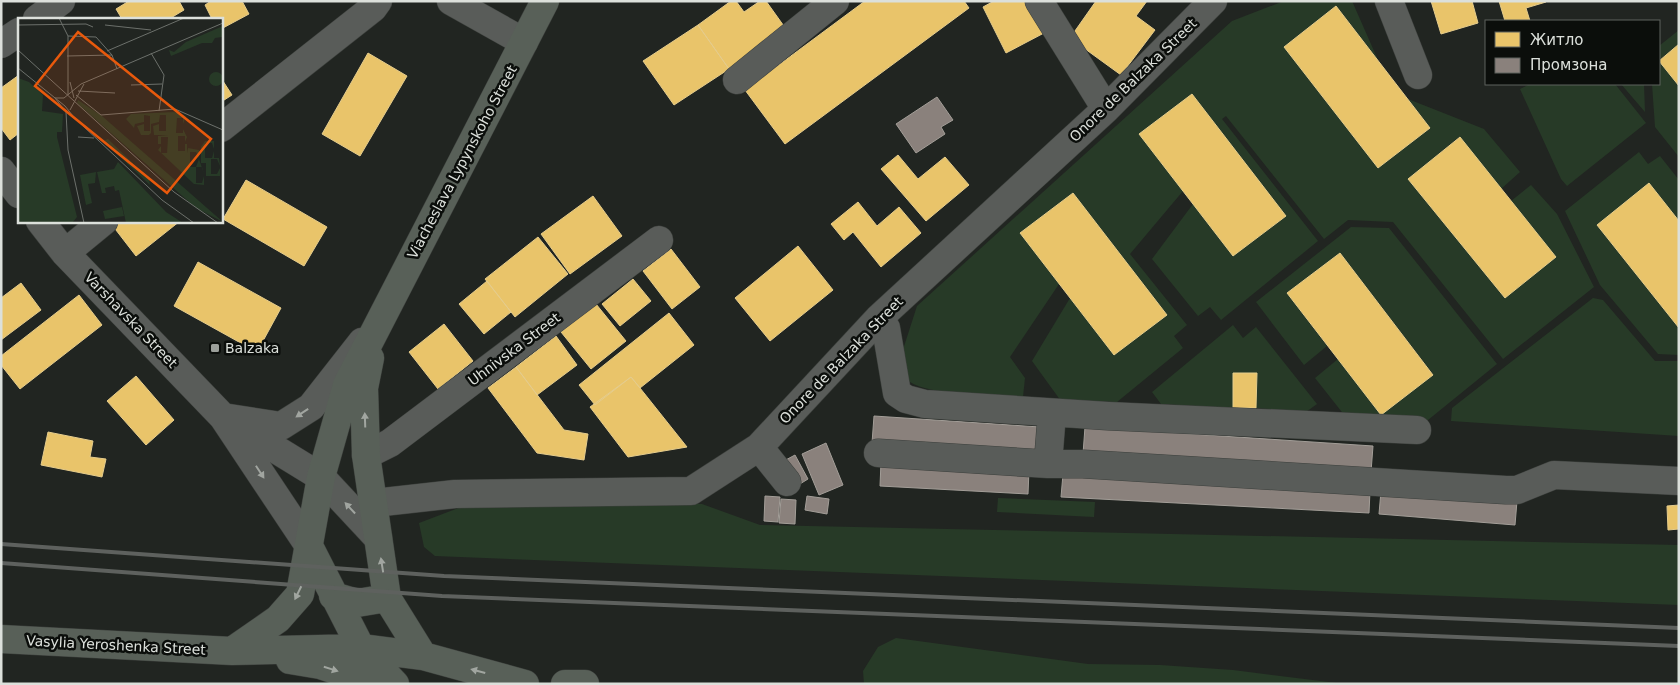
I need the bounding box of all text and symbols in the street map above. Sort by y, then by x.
street label: Onore de Balzaka Street [1066,15,1200,145]
inset map [18,18,222,222]
legend [1485,20,1660,85]
text: Житло [1530,31,1583,49]
text: Промзона [1530,56,1607,74]
street label: Viacheslava Lypynskoho Street [404,62,520,261]
street label: Varshavska Street [81,269,181,371]
street label: Onore de Balzaka Street [776,293,906,427]
street label: Uhnivska Street [465,309,563,389]
place label: Balzaka [225,340,279,356]
marker: Balzaka [209,342,221,354]
one-way arrow [295,408,308,417]
one-way arrow [361,412,369,428]
one-way arrow [255,466,265,479]
one-way arrow [344,502,356,514]
one-way arrow [378,557,386,573]
one-way arrow [293,586,302,601]
street label: Vasylia Yeroshenka Street [26,632,207,658]
one-way arrow [324,665,339,673]
one-way arrow [471,667,486,675]

